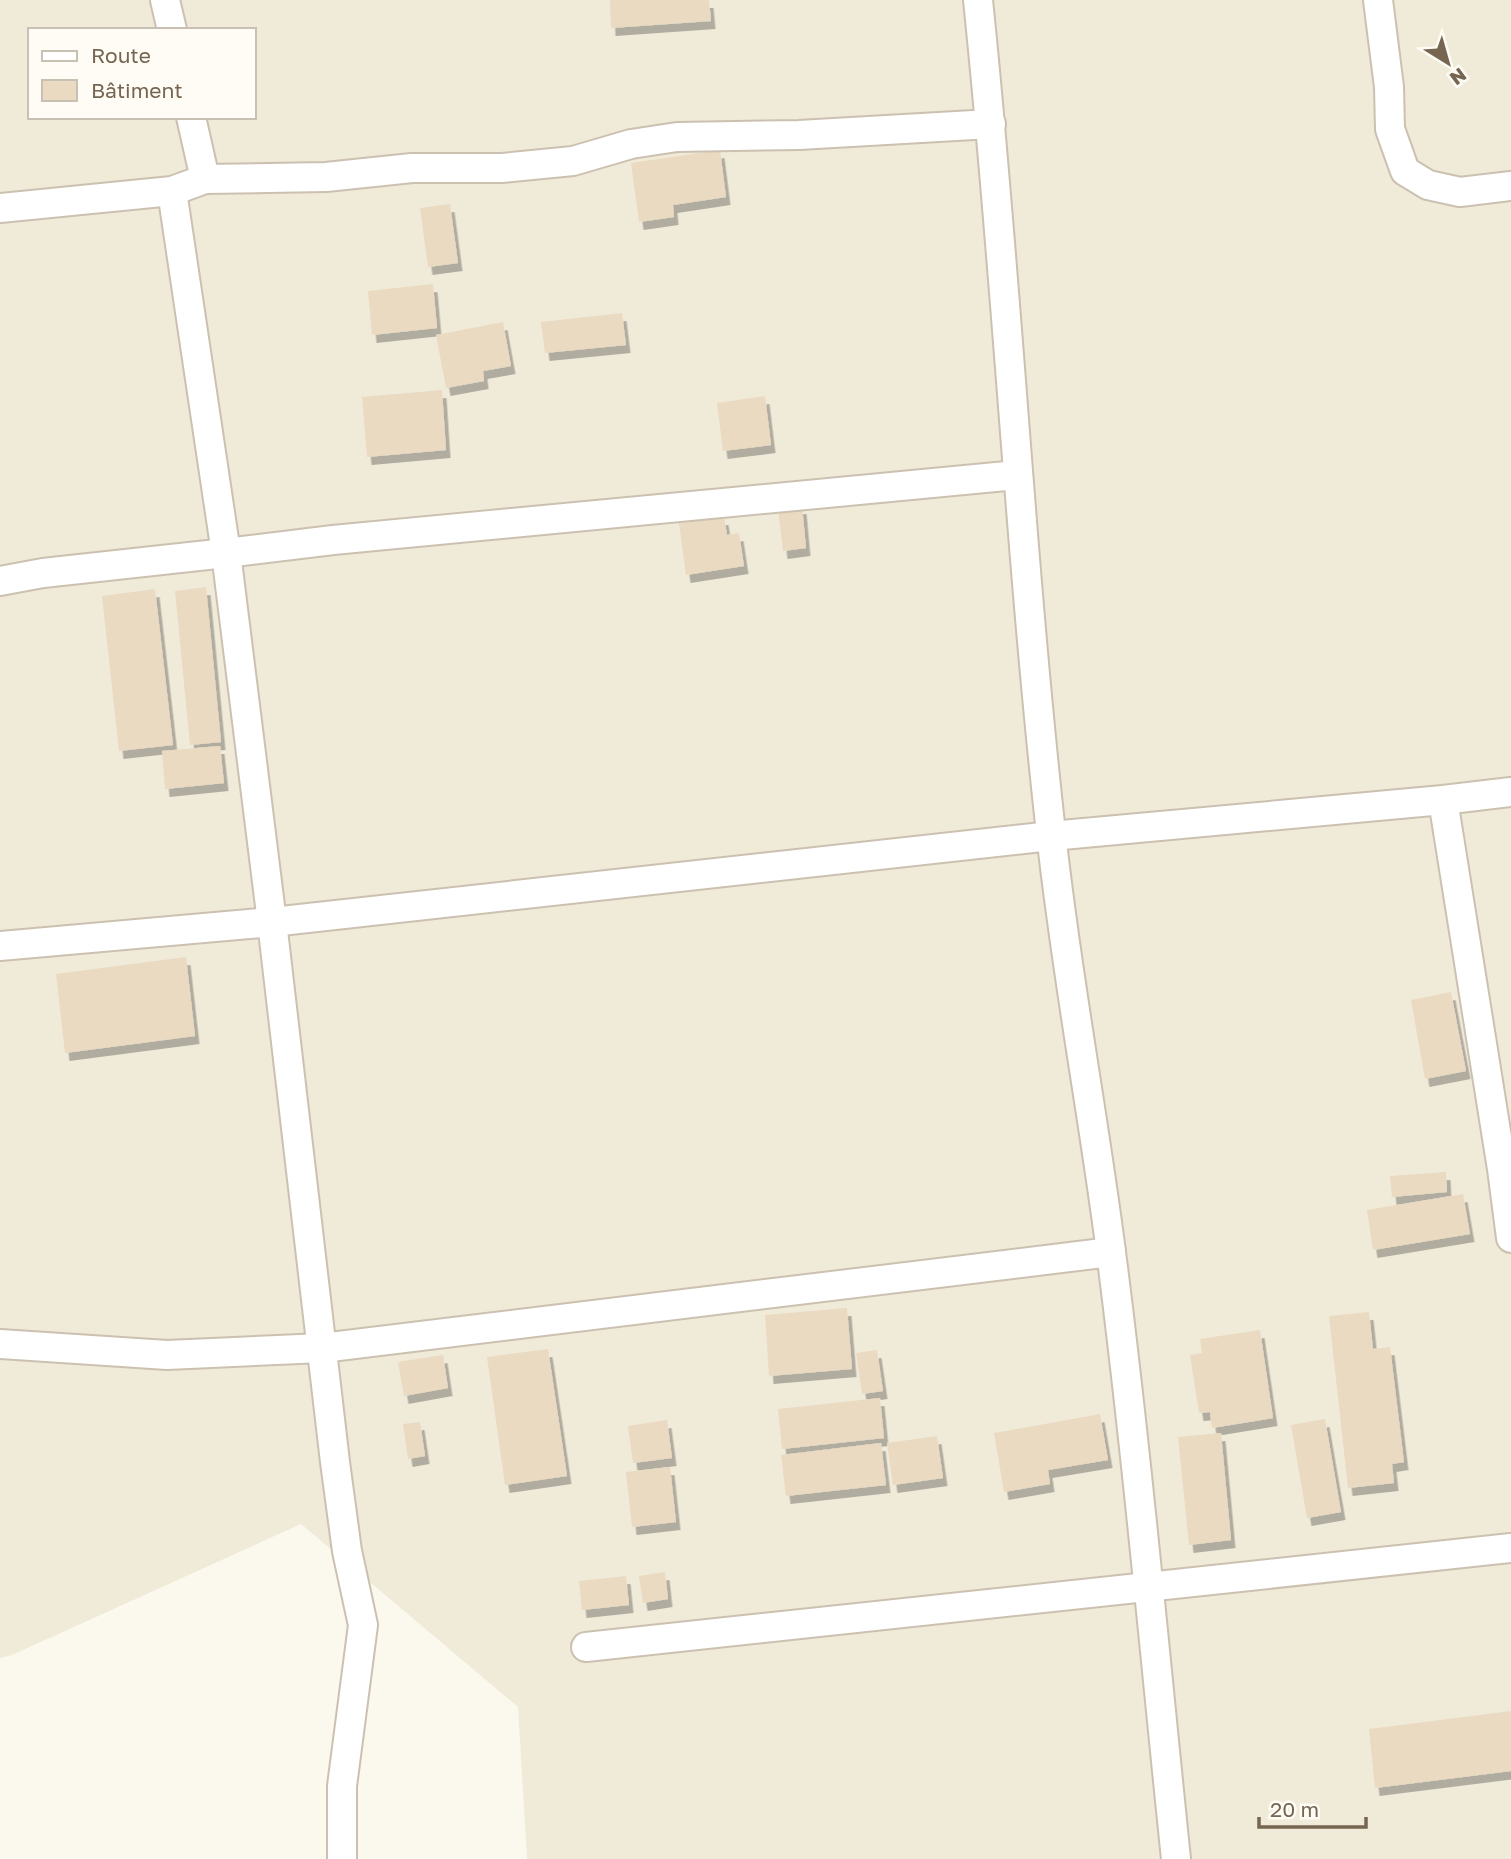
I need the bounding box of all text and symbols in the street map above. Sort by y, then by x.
legend [28,28,256,119]
north arrow [1413,28,1483,98]
text: Route [91,42,151,68]
text: N [1446,63,1471,91]
text: Bâtiment [91,77,183,103]
scale bar [1259,1786,1366,1830]
text: 20 m [1270,1796,1319,1822]

